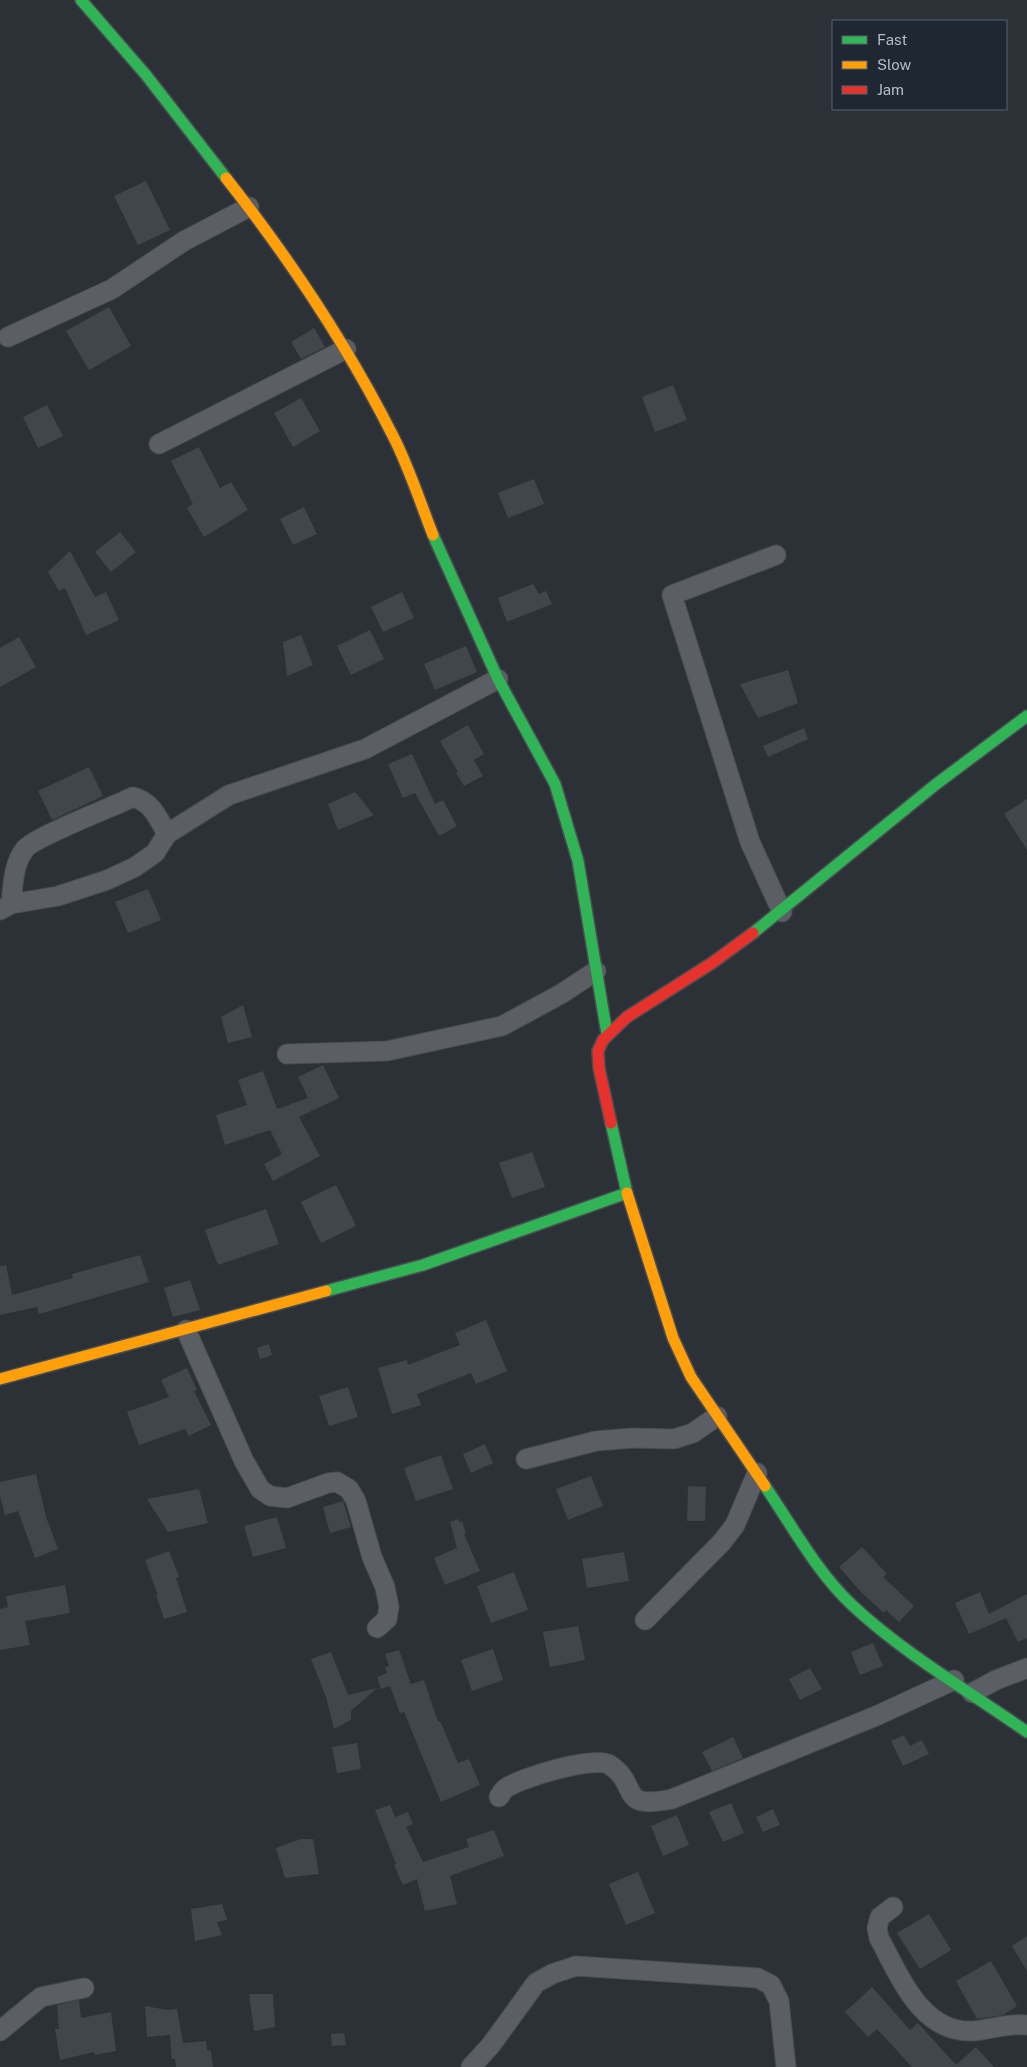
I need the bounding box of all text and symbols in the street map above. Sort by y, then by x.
legend [832,20,1007,110]
text: Fast [877,31,907,48]
text: Slow [877,56,912,73]
text: Jam [877,81,904,98]

